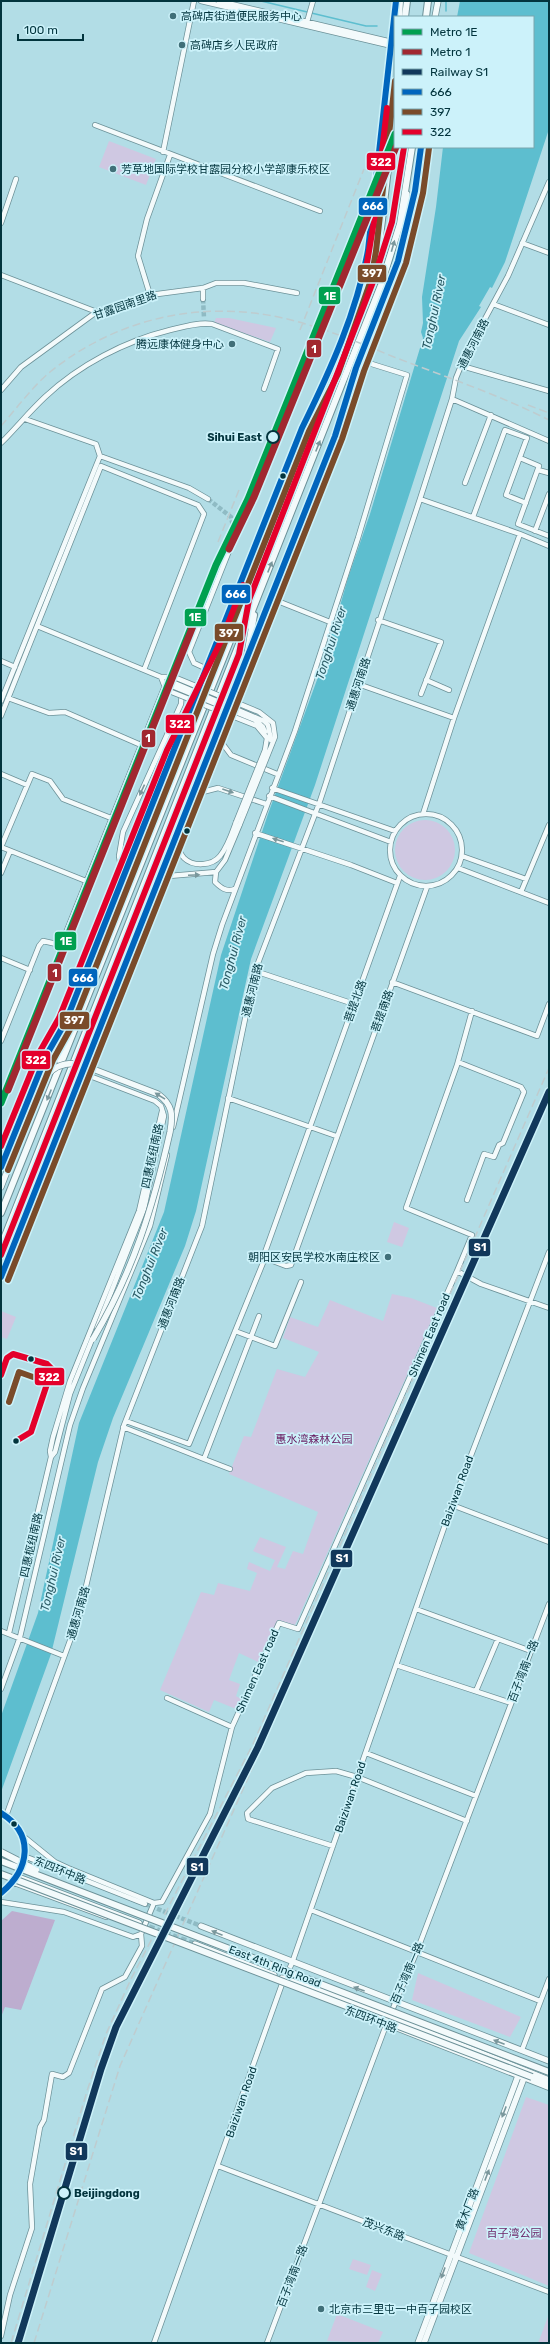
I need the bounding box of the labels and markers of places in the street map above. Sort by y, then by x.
place label: 高碑店街道便民服务中心 [181,10,302,23]
marker: 高碑店街道便民服务中心 [168,11,178,21]
place label: 高碑店乡人民政府 [190,39,278,52]
marker: 高碑店乡人民政府 [177,40,187,50]
place label: 芳草地国际学校甘露园分校小学部康乐校区 [121,163,330,176]
marker: 芳草地国际学校甘露园分校小学部康乐校区 [108,164,118,174]
place label: 腾远康体健身中心 [136,338,224,351]
marker: 腾远康体健身中心 [227,339,237,349]
marker: Sihui East [266,430,280,444]
place label: Sihui East [207,431,262,444]
unlabelled marker [278,471,288,481]
unlabelled marker [182,826,192,836]
place label: 朝阳区安民学校水南庄校区 [248,1251,380,1264]
marker: 朝阳区安民学校水南庄校区 [383,1252,393,1262]
unlabelled marker [26,1354,36,1364]
unlabelled marker [11,1436,21,1446]
unlabelled marker [9,1819,19,1829]
marker: Beijingdong [57,2186,71,2200]
place label: Beijingdong [74,2187,140,2200]
place label: 北京市三里屯一中百子园校区 [329,2303,472,2316]
marker: 北京市三里屯一中百子园校区 [316,2304,326,2314]

